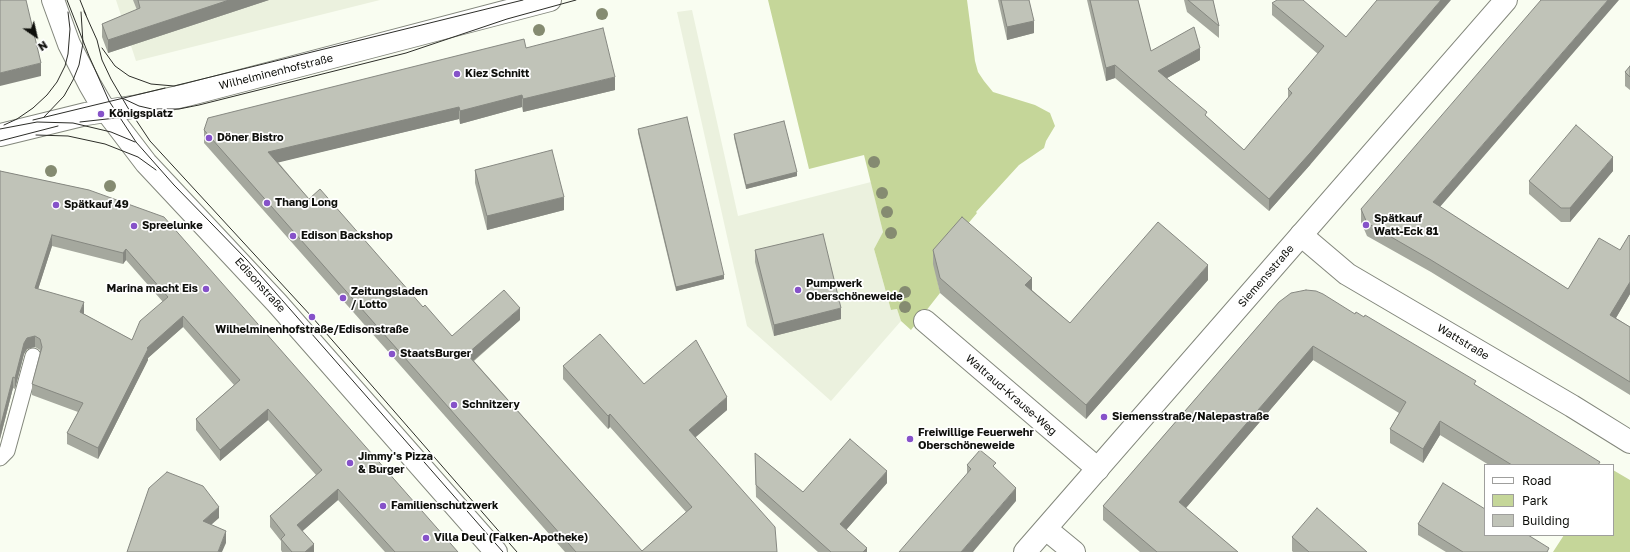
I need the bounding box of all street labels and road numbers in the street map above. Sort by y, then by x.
street label: Wilhelminenhofstraße [218,51,334,93]
street label: Siemensstraße [1235,242,1297,310]
street label: Edisonstraße [232,255,288,315]
street label: Wattstraße [1435,321,1491,363]
street label: Waltraud-Krause-Weg [963,352,1059,438]

